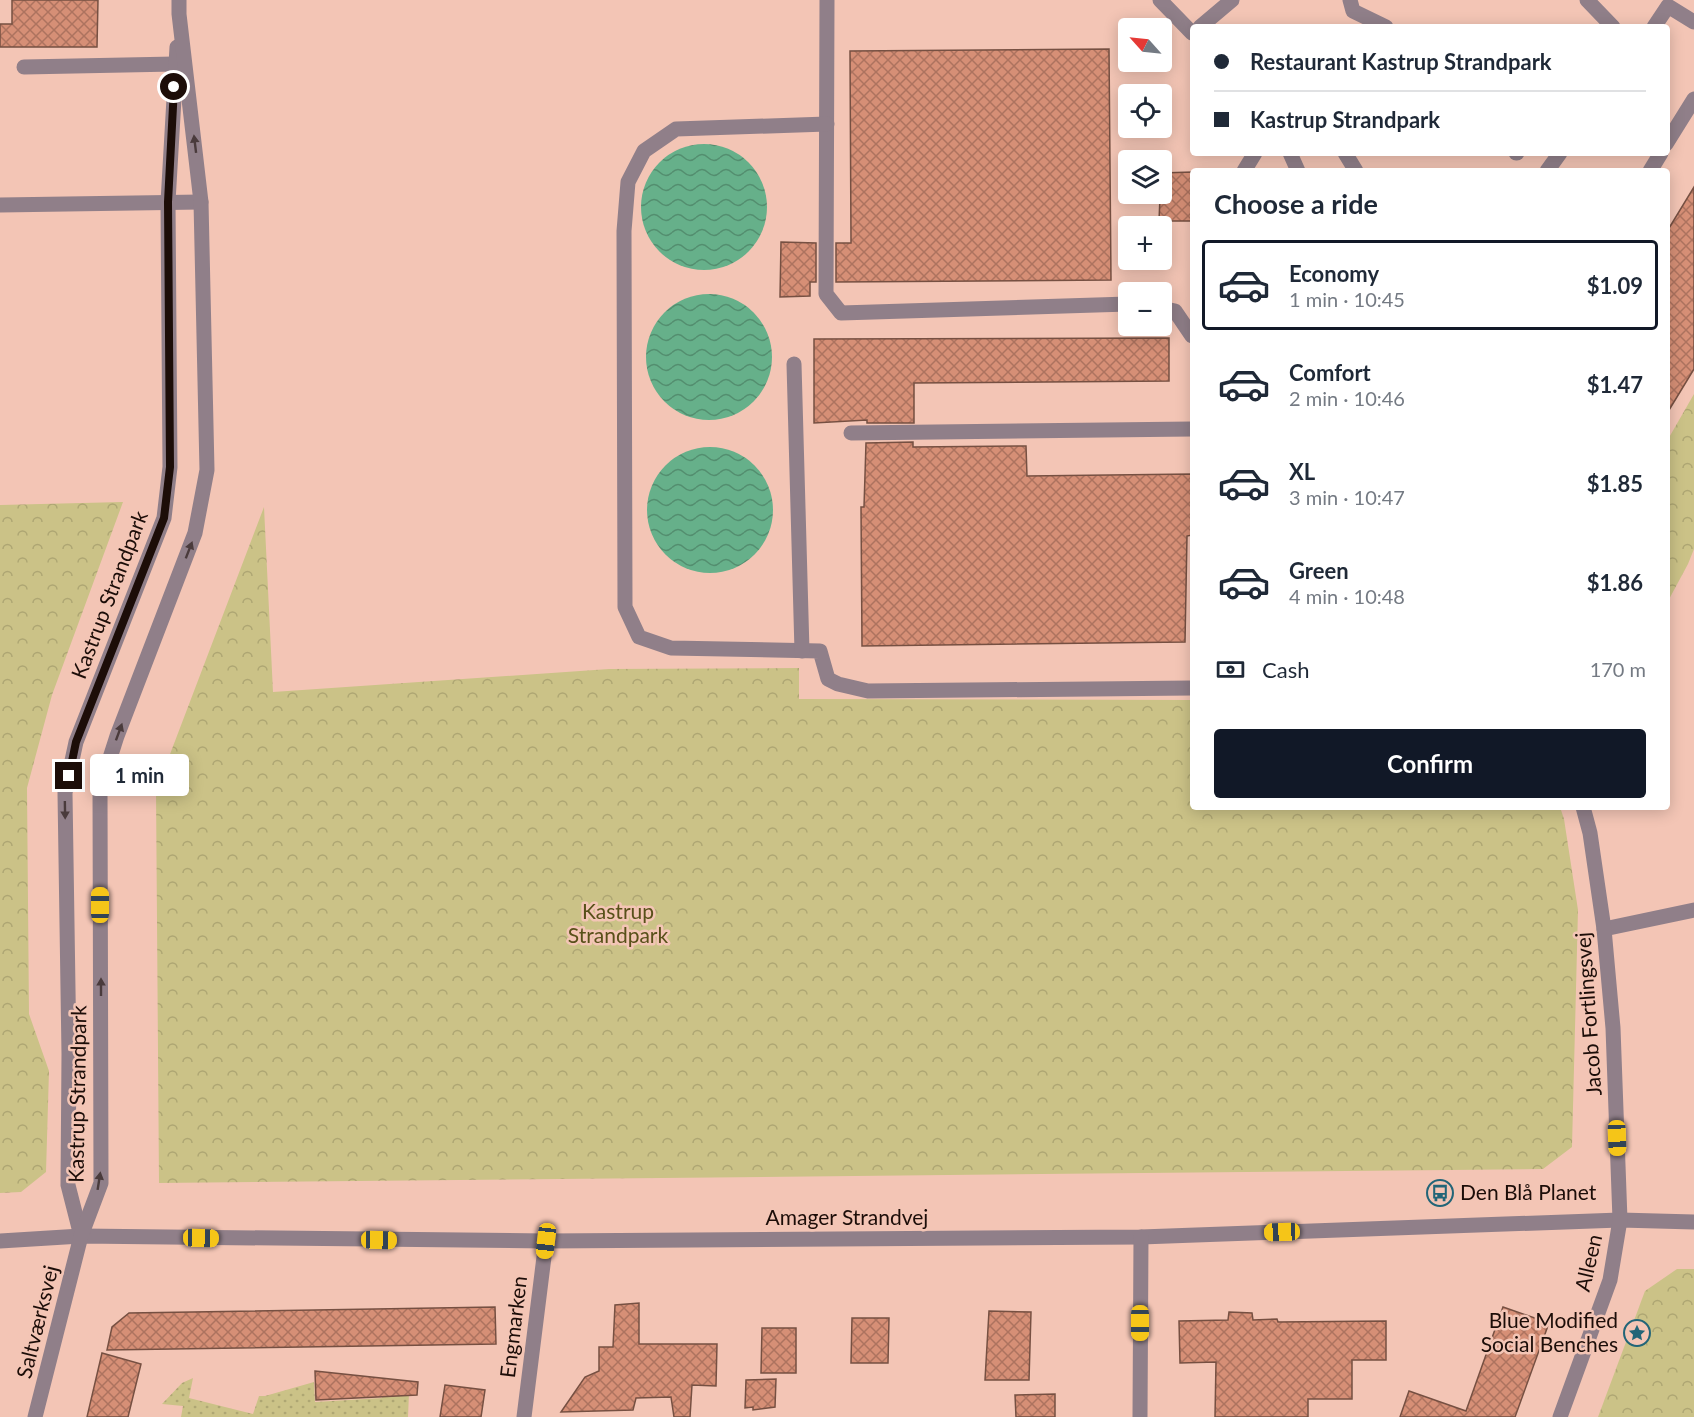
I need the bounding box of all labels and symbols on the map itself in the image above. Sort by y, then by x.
north arrow [1118,18,1172,72]
route start [160,73,187,100]
one-way arrow [190,134,200,153]
street label: Kastrup Strandpark [65,507,152,682]
one-way arrow [184,540,194,558]
one-way arrow [114,722,124,740]
callout: 1 min [90,755,189,797]
route end [55,762,82,789]
one-way arrow [61,800,70,819]
car [91,887,109,923]
park label: Kastrup Strandpark [568,898,669,947]
street label: Jacob Fortlingsvej [1569,931,1606,1097]
one-way arrow [96,977,106,996]
street label: Kastrup Strandpark [62,1005,91,1183]
car [1607,1120,1627,1156]
one-way arrow [95,1172,104,1191]
bus stop icon: Den Blå Planet [1425,1178,1455,1208]
place label: Den Blå Planet [1460,1179,1597,1204]
street label: Amager Strandvej [766,1204,928,1229]
car [535,1222,557,1260]
car [1264,1222,1300,1242]
car [183,1229,219,1247]
car [361,1231,397,1249]
street label: Alleen [1569,1232,1606,1294]
street label: Saltværksvej [10,1263,63,1381]
street label: Engmarken [494,1274,531,1379]
car [1131,1305,1149,1341]
place label: Blue Modified Social Benches [1481,1307,1618,1356]
place icon: Blue Modified Social Benches [1622,1318,1652,1348]

